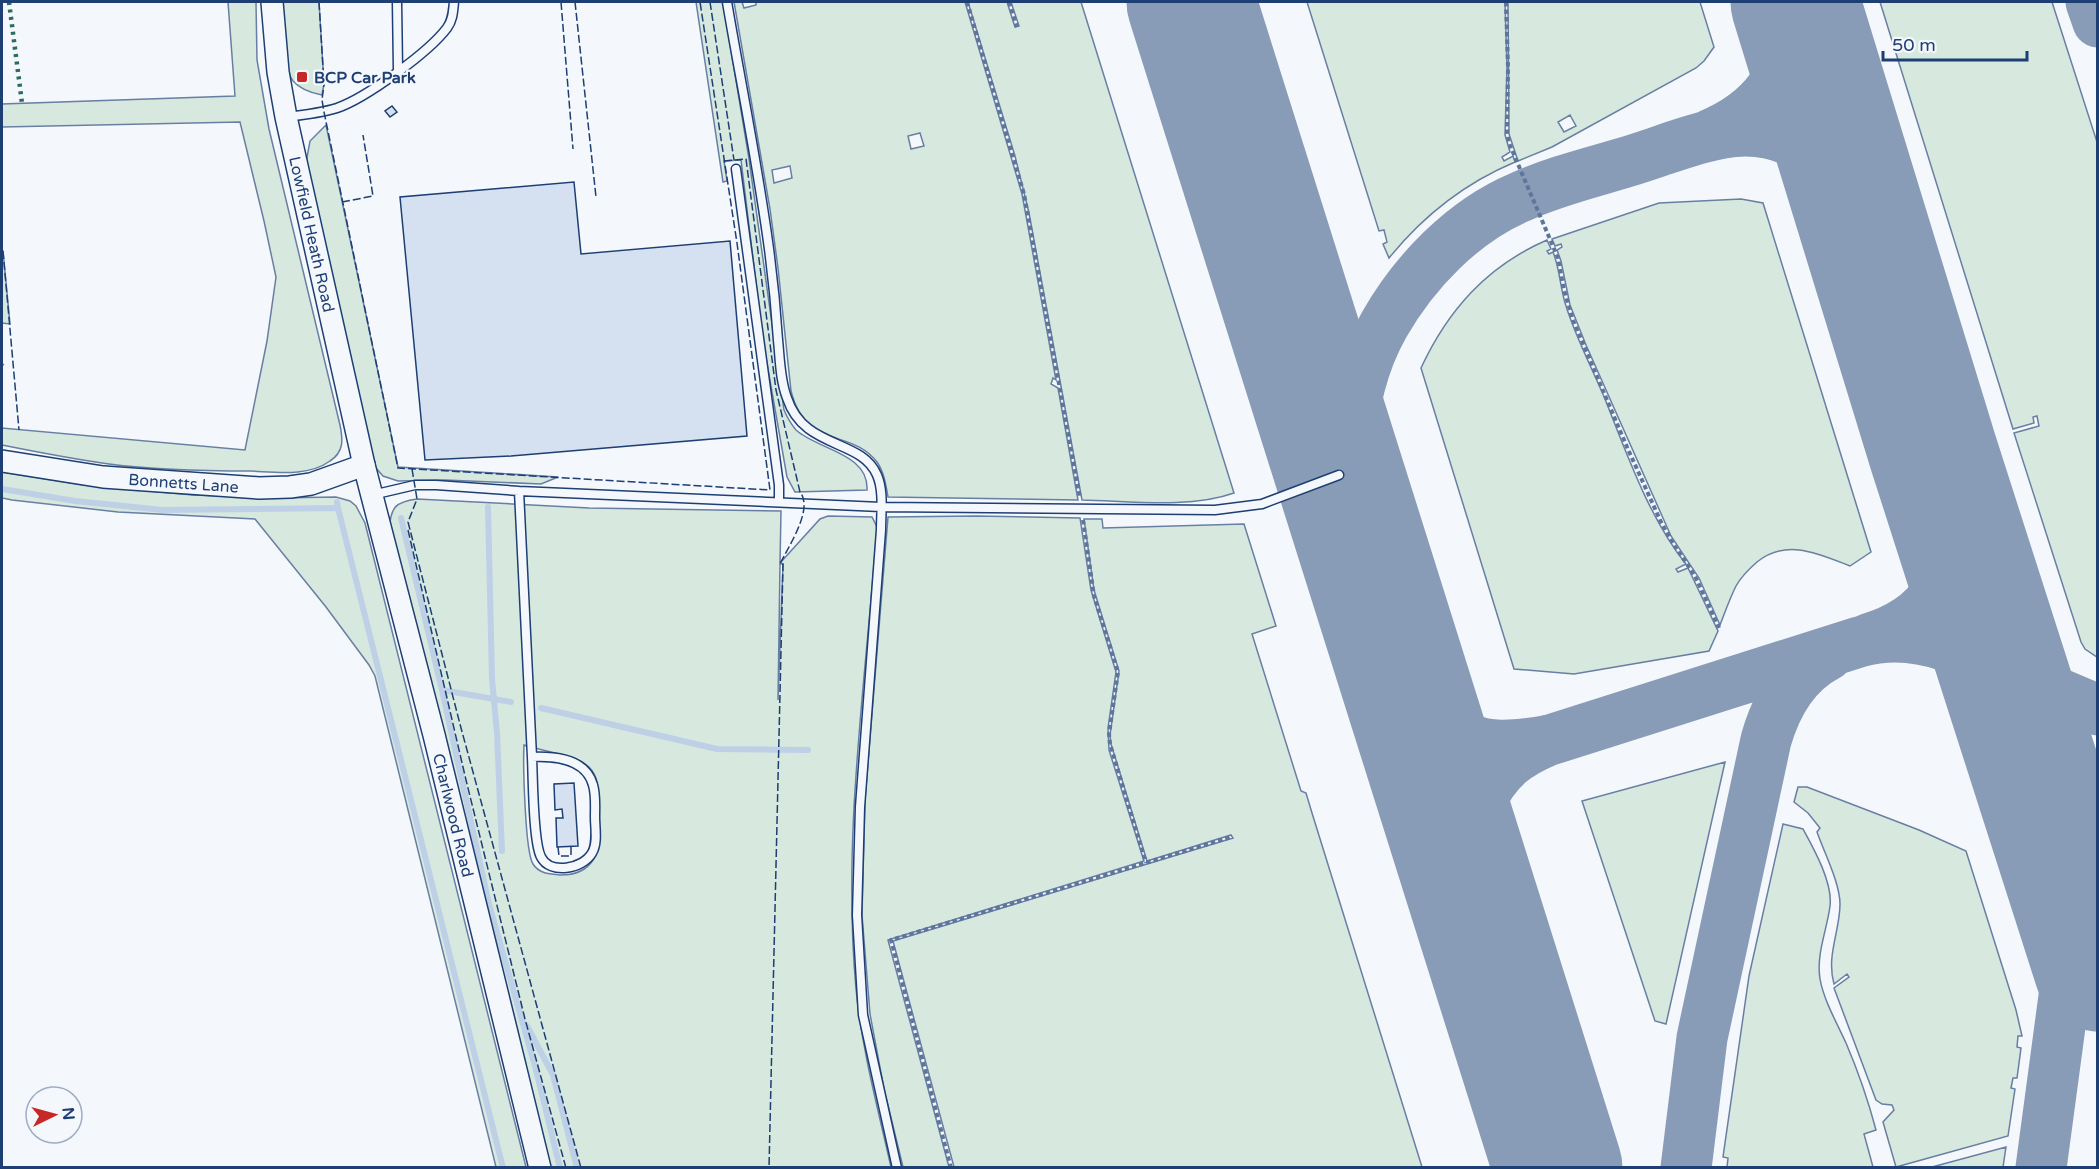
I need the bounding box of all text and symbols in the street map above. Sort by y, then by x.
scale bar [1883,24,2027,62]
text: 50 m [1892,34,1936,56]
place label: BCP Car Park [314,68,416,88]
marker: BCP Car Park [295,70,309,84]
street label: Lowfield Heath Road [284,155,338,314]
street label: Bonnetts Lane [128,470,239,498]
street label: Charlwood Road [428,752,477,879]
north arrow [24,1085,84,1145]
text: N [57,1107,78,1121]

